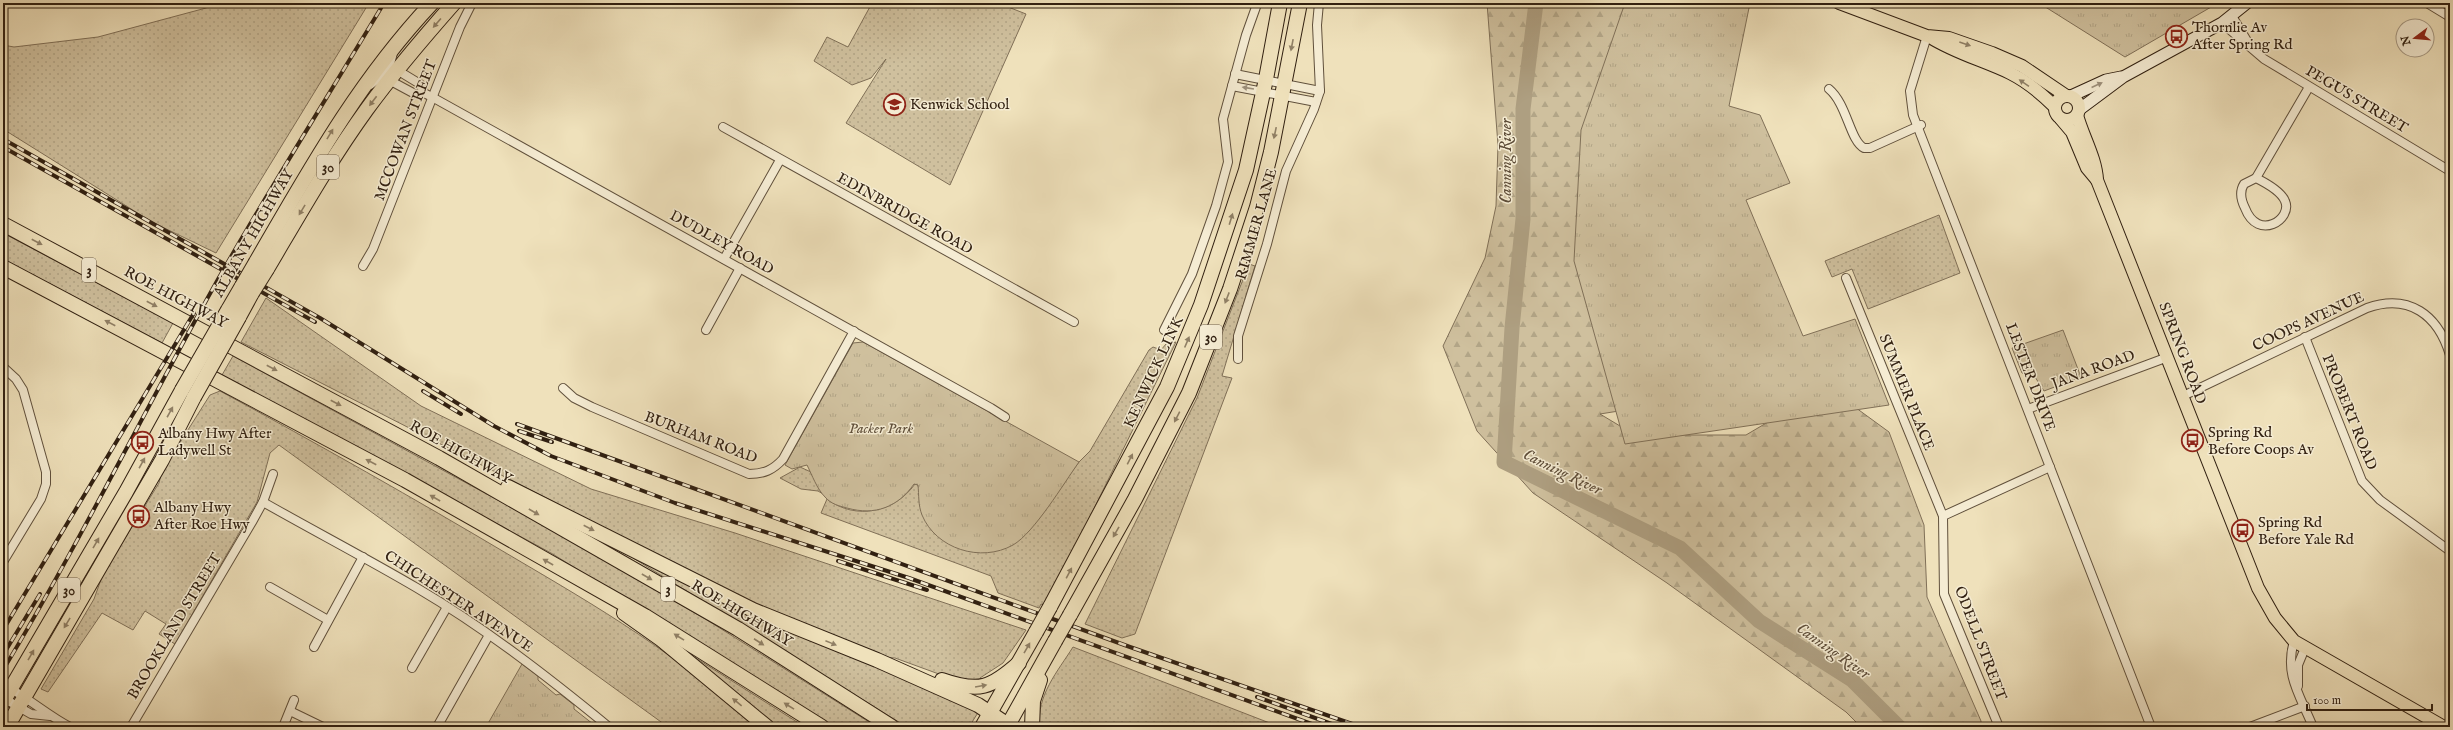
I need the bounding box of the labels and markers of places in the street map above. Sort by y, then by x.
place label: Thornlie Av After Spring Rd [2191,18,2293,54]
bus stop icon: Thornlie Av After Spring Rd [2164,23,2190,49]
school or university icon: Kenwick School [882,91,908,117]
place label: Kenwick School [910,95,1010,114]
place label: Spring Rd Before Coops Av [2208,423,2314,459]
place label: Albany Hwy After Ladywell St [157,424,272,460]
bus stop icon: Spring Rd Before Coops Av [2179,428,2205,454]
bus stop icon: Albany Hwy After Ladywell St [130,429,156,455]
place label: Albany Hwy After Roe Hwy [153,498,250,534]
bus stop icon: Albany Hwy After Roe Hwy [126,503,152,529]
place label: Spring Rd Before Yale Rd [2258,513,2355,549]
bus stop icon: Spring Rd Before Yale Rd [2229,518,2255,544]

